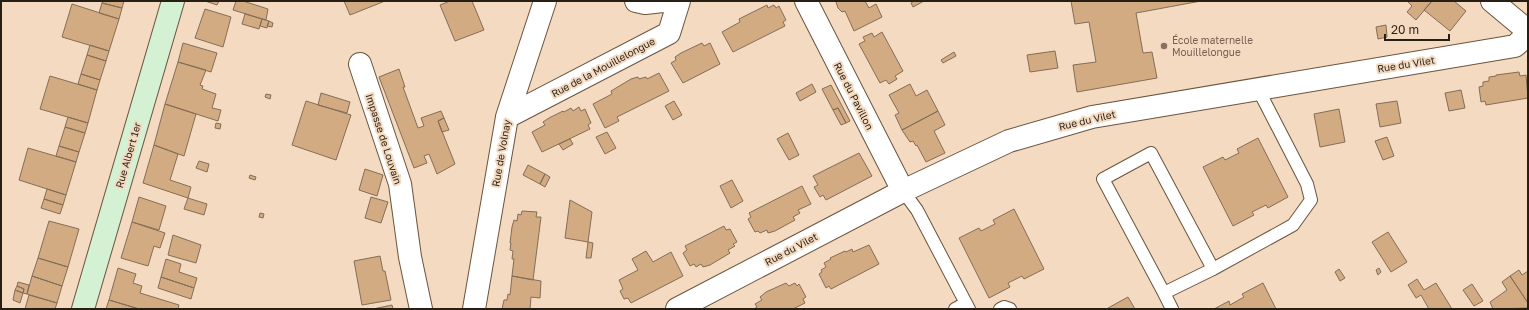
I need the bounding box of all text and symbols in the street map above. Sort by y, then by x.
scale bar [1385,16,1449,42]
text: 20 m [1391,22,1419,37]
place label: École maternelle Mouillelongue [1172,34,1253,58]
street label: Rue de la Mouillelongue [549,35,657,99]
marker: École maternelle Mouillelongue [1159,41,1169,51]
street label: Rue du Vilet [1376,54,1436,74]
street label: Rue du Pavillon [832,60,876,132]
street label: Impasse de Louvain [364,92,404,186]
street label: Rue du Vilet [1057,108,1117,132]
street label: Rue de Volnay [489,118,513,187]
street label: Rue Albert 1er [113,121,143,189]
street label: Rue du Vilet [763,230,819,268]

